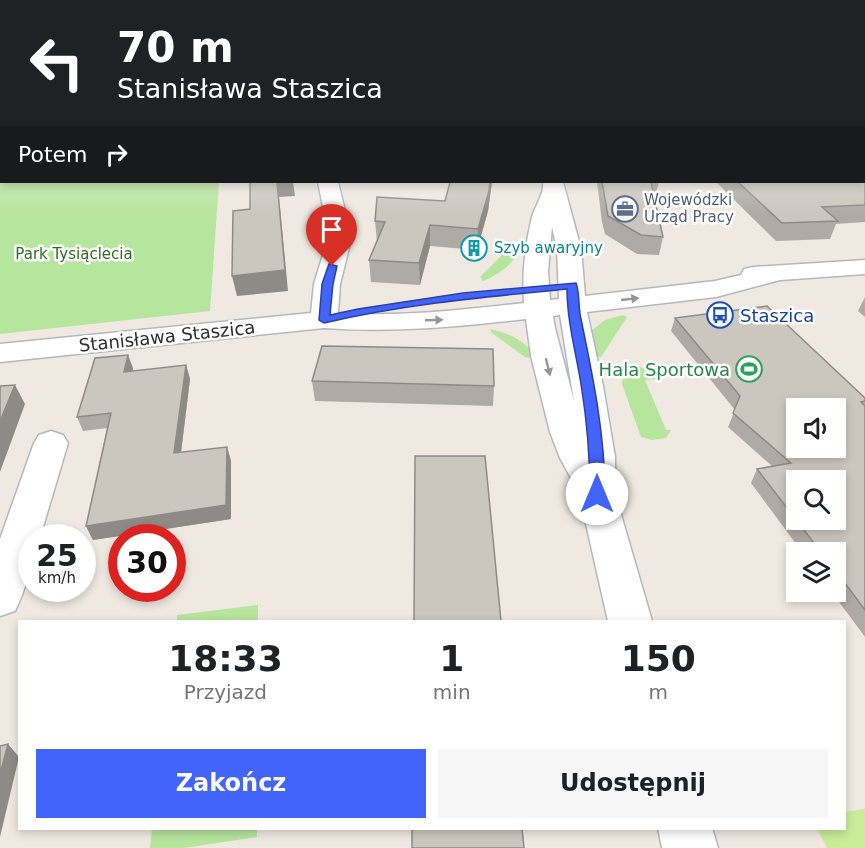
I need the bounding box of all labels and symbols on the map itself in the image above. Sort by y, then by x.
place label: Wojewódzki Urząd Pracy [644,191,734,226]
office icon: Wojewódzki Urząd Pracy [610,194,640,224]
pin [306,204,357,266]
building icon: Szyb awaryjny [459,233,489,263]
place label: Szyb awaryjny [494,239,603,257]
park label: Park Tysiąclecia [15,245,133,263]
one-way arrow [621,294,640,304]
bus stop icon: Staszica [705,300,735,330]
place label: Staszica [740,305,814,326]
street label: Stanisława Staszica [78,316,256,356]
one-way arrow [425,316,444,325]
sports icon: Hala Sportowa [734,354,764,384]
one-way arrow [543,358,553,376]
place label: Hala Sportowa [599,359,730,380]
position arrow [565,462,629,526]
speed limit sign: 30 [108,524,186,602]

